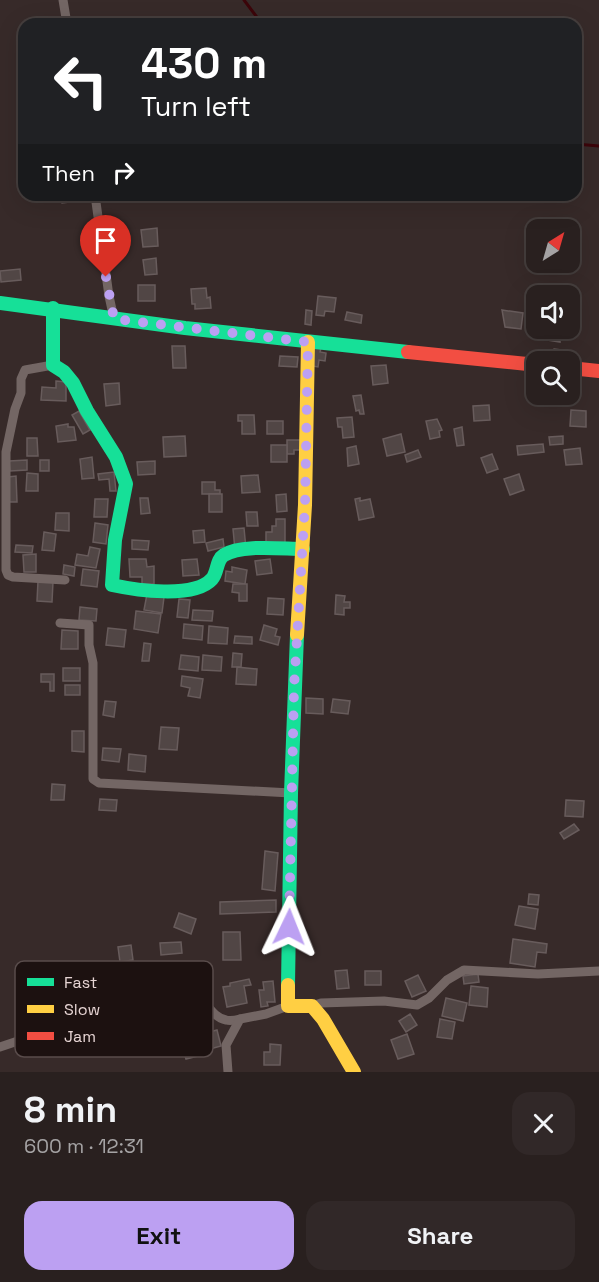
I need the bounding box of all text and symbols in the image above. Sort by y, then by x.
text: 430 m [141,37,267,90]
icon: left [42,42,120,120]
text: Turn left [141,89,251,124]
icon: right [107,156,140,189]
text: Then [42,159,95,187]
pin [80,215,131,277]
north arrow [526,219,580,273]
map controls [526,219,580,405]
icon: arrive [89,224,122,257]
button: sound [526,285,580,339]
button: search [526,351,580,405]
position arrow [257,895,321,959]
legend [15,961,213,1057]
text: Fast [64,972,97,993]
text: Slow [64,999,100,1020]
text: Jam [64,1026,96,1047]
text: 8 min [24,1087,117,1133]
button: close [512,1092,575,1155]
text: 600 m · 12:31 [24,1133,144,1159]
button: Exit [24,1201,294,1270]
button: Share [306,1201,575,1270]

